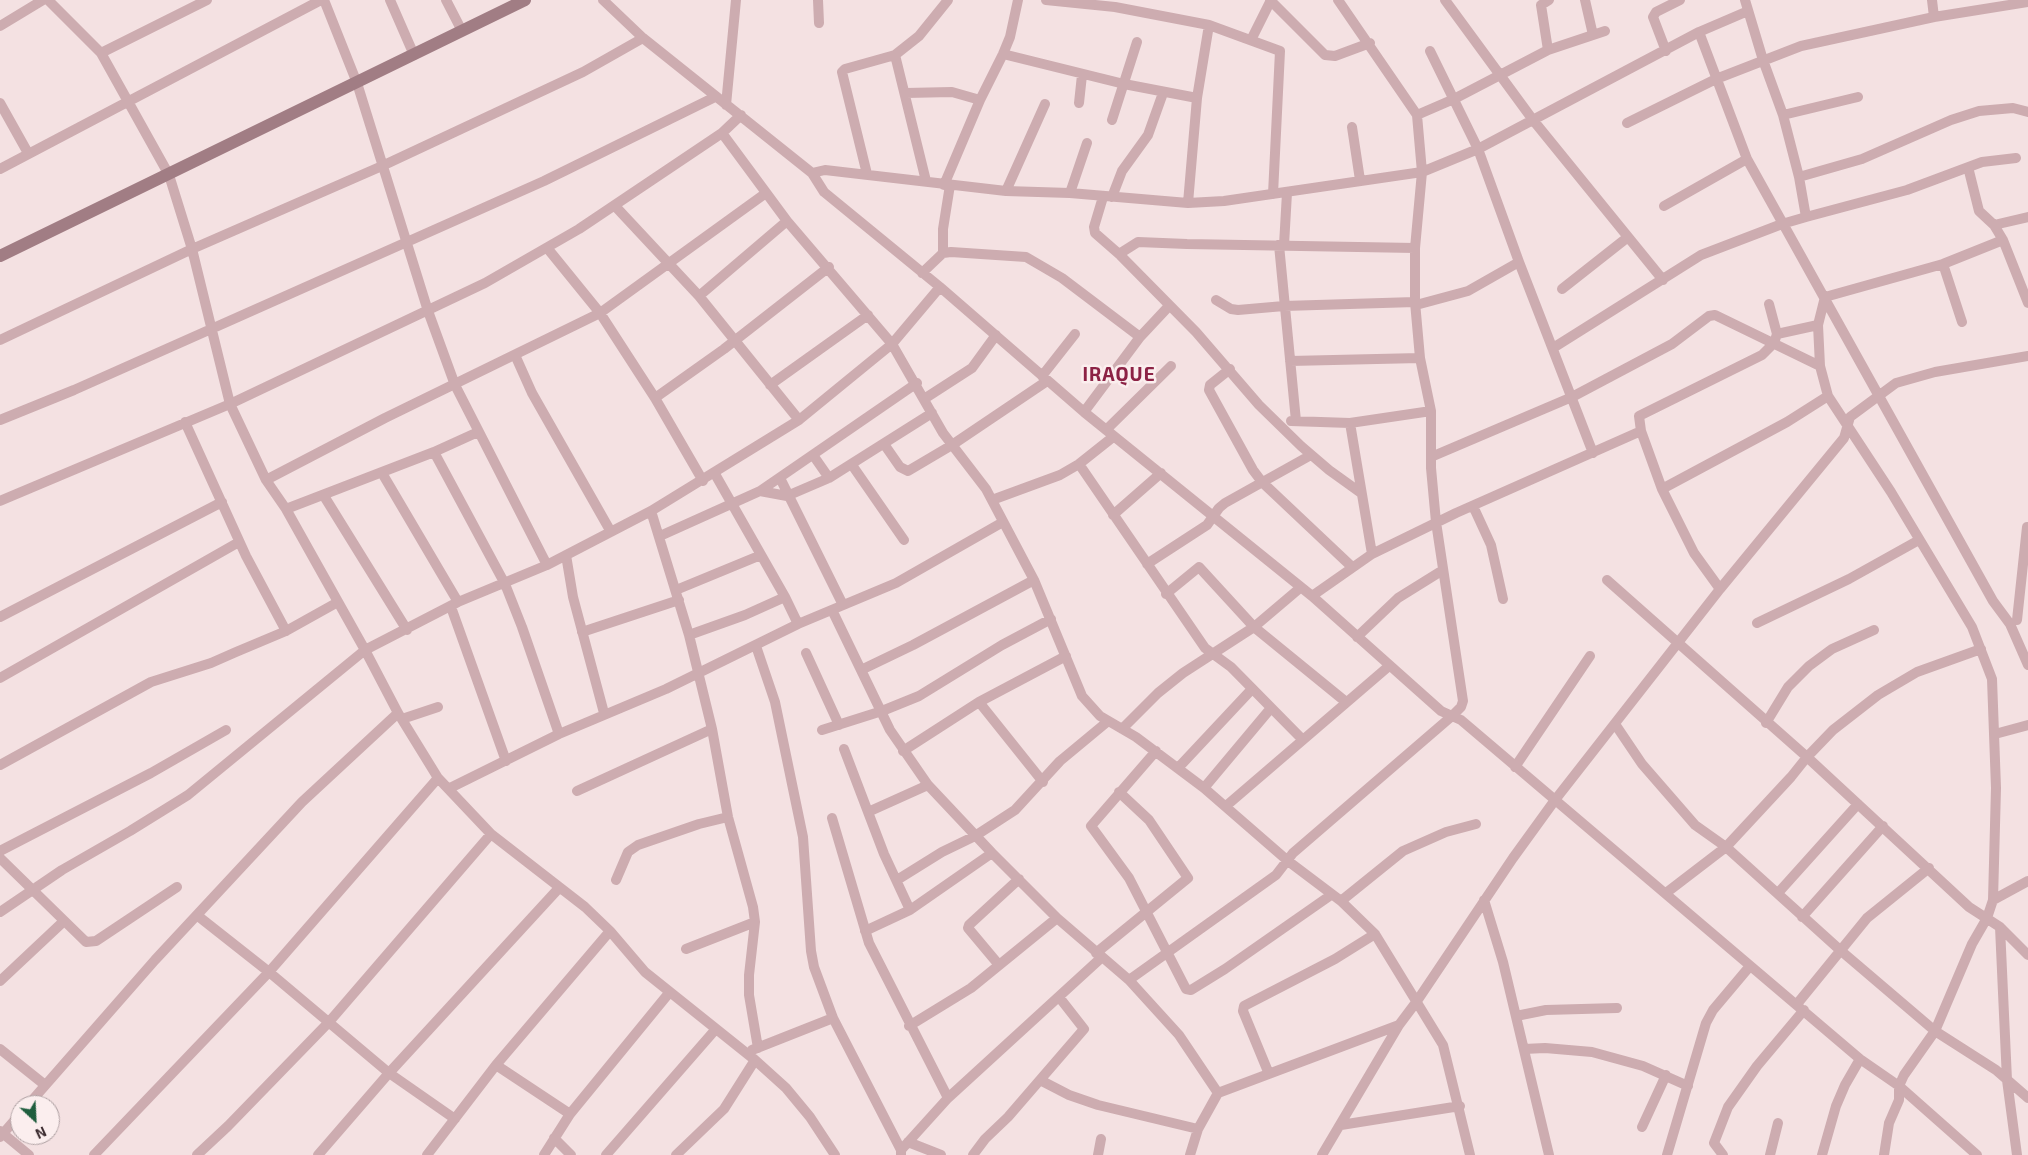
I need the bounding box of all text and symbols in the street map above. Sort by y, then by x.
district label: IRAQUE [1082,364,1156,386]
north arrow [10,1095,60,1145]
text: N [33,1123,49,1143]

